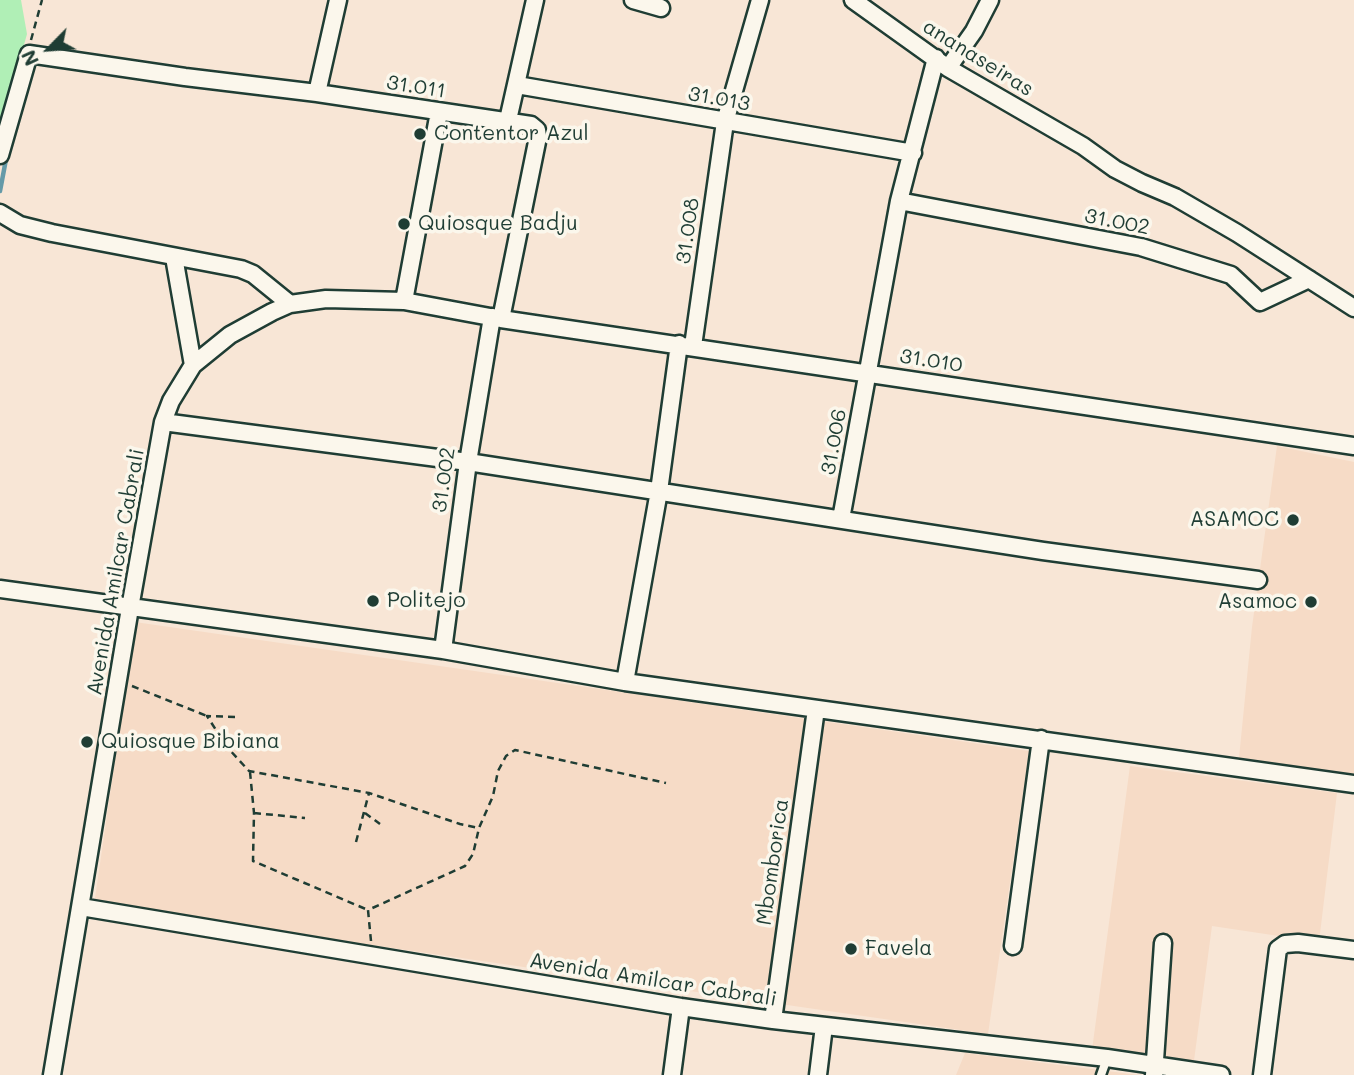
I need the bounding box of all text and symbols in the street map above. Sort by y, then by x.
north arrow [14,14,84,84]
street label: ananaseiras [918,14,1038,102]
text: N [15,46,44,70]
street label: 31.011 [385,70,447,104]
street label: 31.013 [686,81,752,117]
place label: Contentor Azul [434,121,589,147]
marker: Contentor Azul [412,126,428,142]
street label: 31.008 [671,196,705,266]
street label: 31.002 [1082,203,1152,241]
place label: Quiosque Badju [418,211,578,237]
marker: Quiosque Badju [396,216,412,232]
street label: 31.010 [898,344,964,378]
street label: 31.006 [816,407,852,477]
street label: 31.002 [427,446,461,514]
street label: Avenida Amilcar Cabrali [82,447,150,697]
place label: ASAMOC [1190,507,1279,533]
marker: ASAMOC [1285,512,1301,528]
place label: Politejo [387,588,466,614]
place label: Asamoc [1218,589,1297,615]
marker: Politejo [365,593,381,609]
marker: Asamoc [1303,594,1319,610]
place label: Quiosque Bibiana [101,729,280,755]
marker: Quiosque Bibiana [79,734,95,750]
street label: Mbomborica [752,797,794,927]
place label: Favela [865,936,932,962]
marker: Favela [843,941,859,957]
street label: Avenida Amilcar Cabrali [527,948,779,1012]

